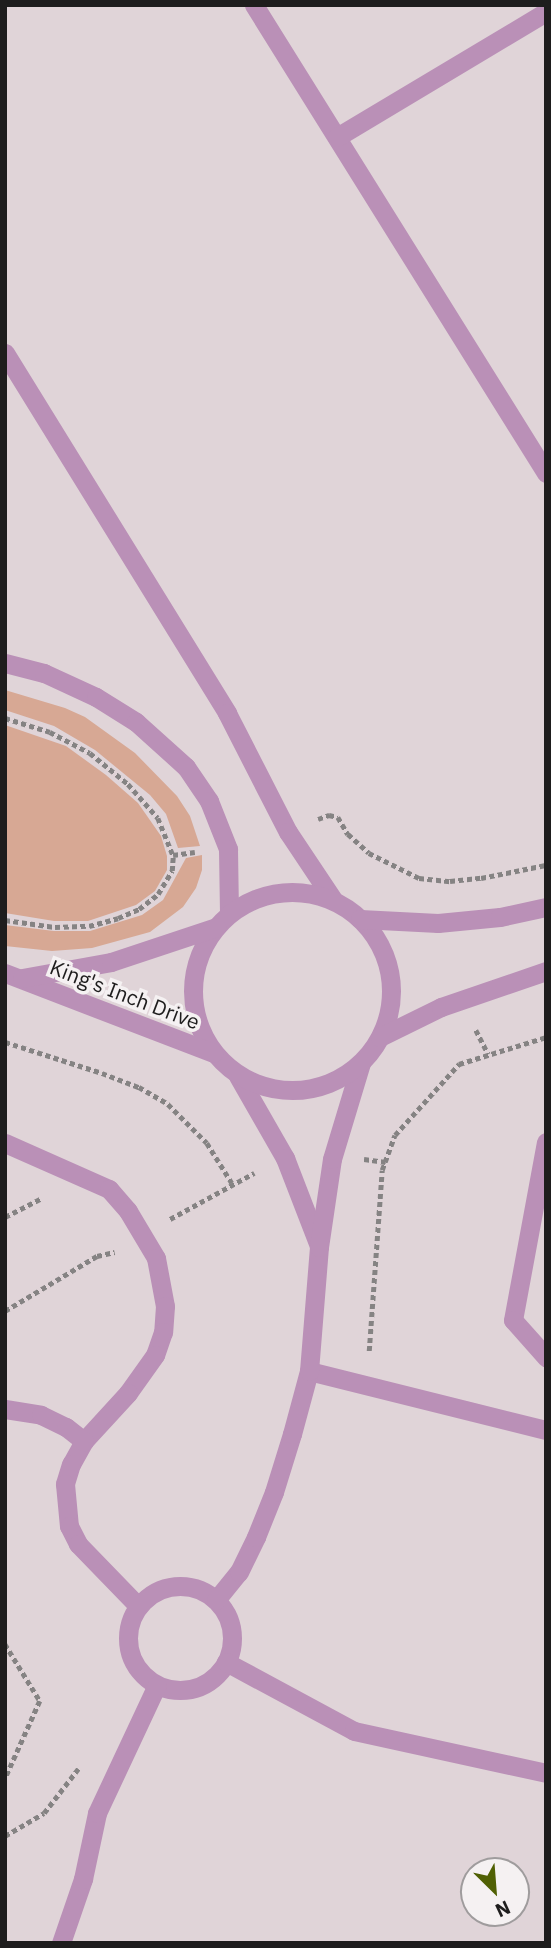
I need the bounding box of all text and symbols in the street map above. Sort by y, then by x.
street label: King's Inch Drive [47,954,203,1034]
north arrow [460,1857,530,1927]
text: N [492,1895,514,1923]

